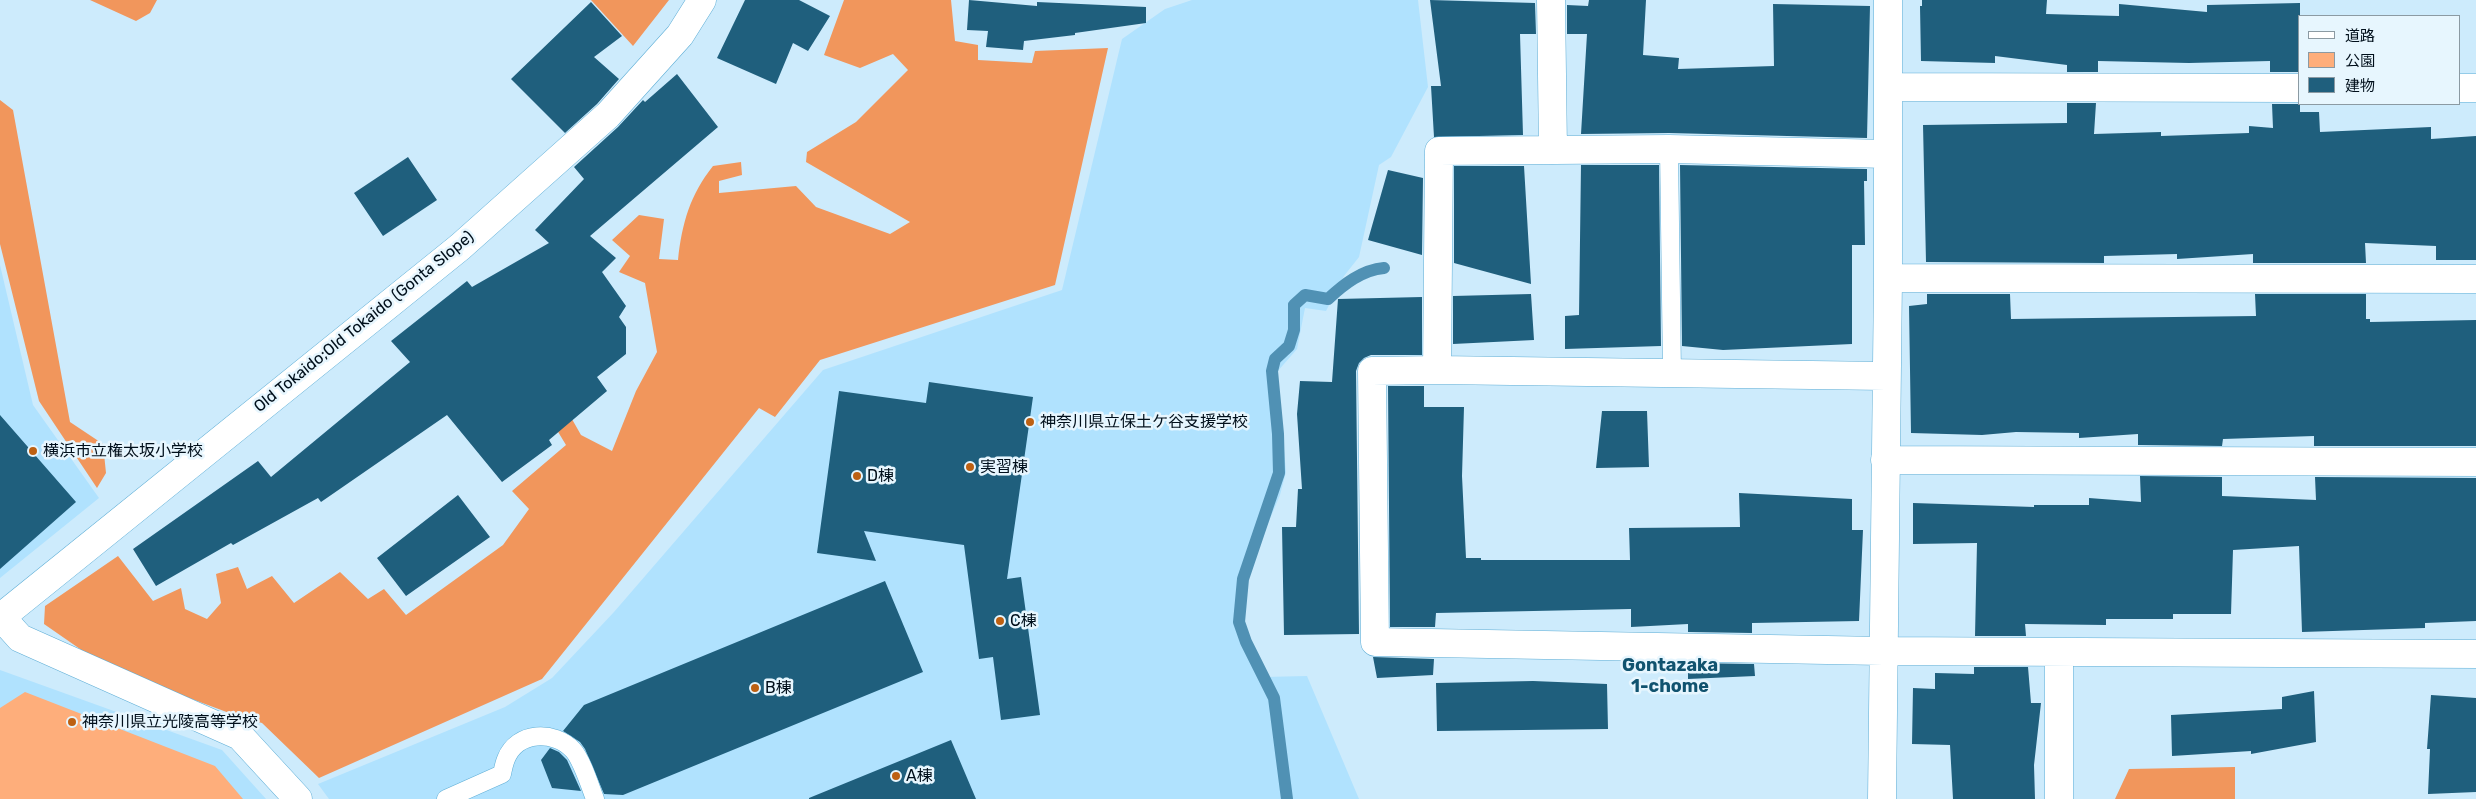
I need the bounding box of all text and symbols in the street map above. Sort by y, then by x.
legend [2298,15,2461,105]
text: 道路 [2345,27,2375,45]
text: 公園 [2345,52,2375,70]
text: 建物 [2345,77,2375,95]
street label: Old Tokaido;Old Tokaido (Gonta Slope) [250,227,478,417]
place label: 神奈川県立保土ケ谷支援学校 [1040,412,1248,432]
marker: 神奈川県立保土ケ谷支援学校 [1024,416,1036,428]
place label: 横浜市立権太坂小学校 [43,441,203,461]
marker: 横浜市立権太坂小学校 [27,445,39,457]
place label: 実習棟 [980,457,1028,477]
marker: 実習棟 [964,461,976,473]
place label: D棟 [867,466,894,486]
marker: D棟 [851,470,863,482]
place label: C棟 [1010,611,1037,631]
marker: C棟 [994,615,1006,627]
district label: Gontazaka 1-chome [1622,655,1718,698]
place label: B棟 [765,678,792,698]
marker: B棟 [749,682,761,694]
place label: 神奈川県立光陵高等学校 [82,712,258,732]
marker: 神奈川県立光陵高等学校 [66,716,78,728]
place label: A棟 [906,766,933,786]
marker: A棟 [890,770,902,782]

